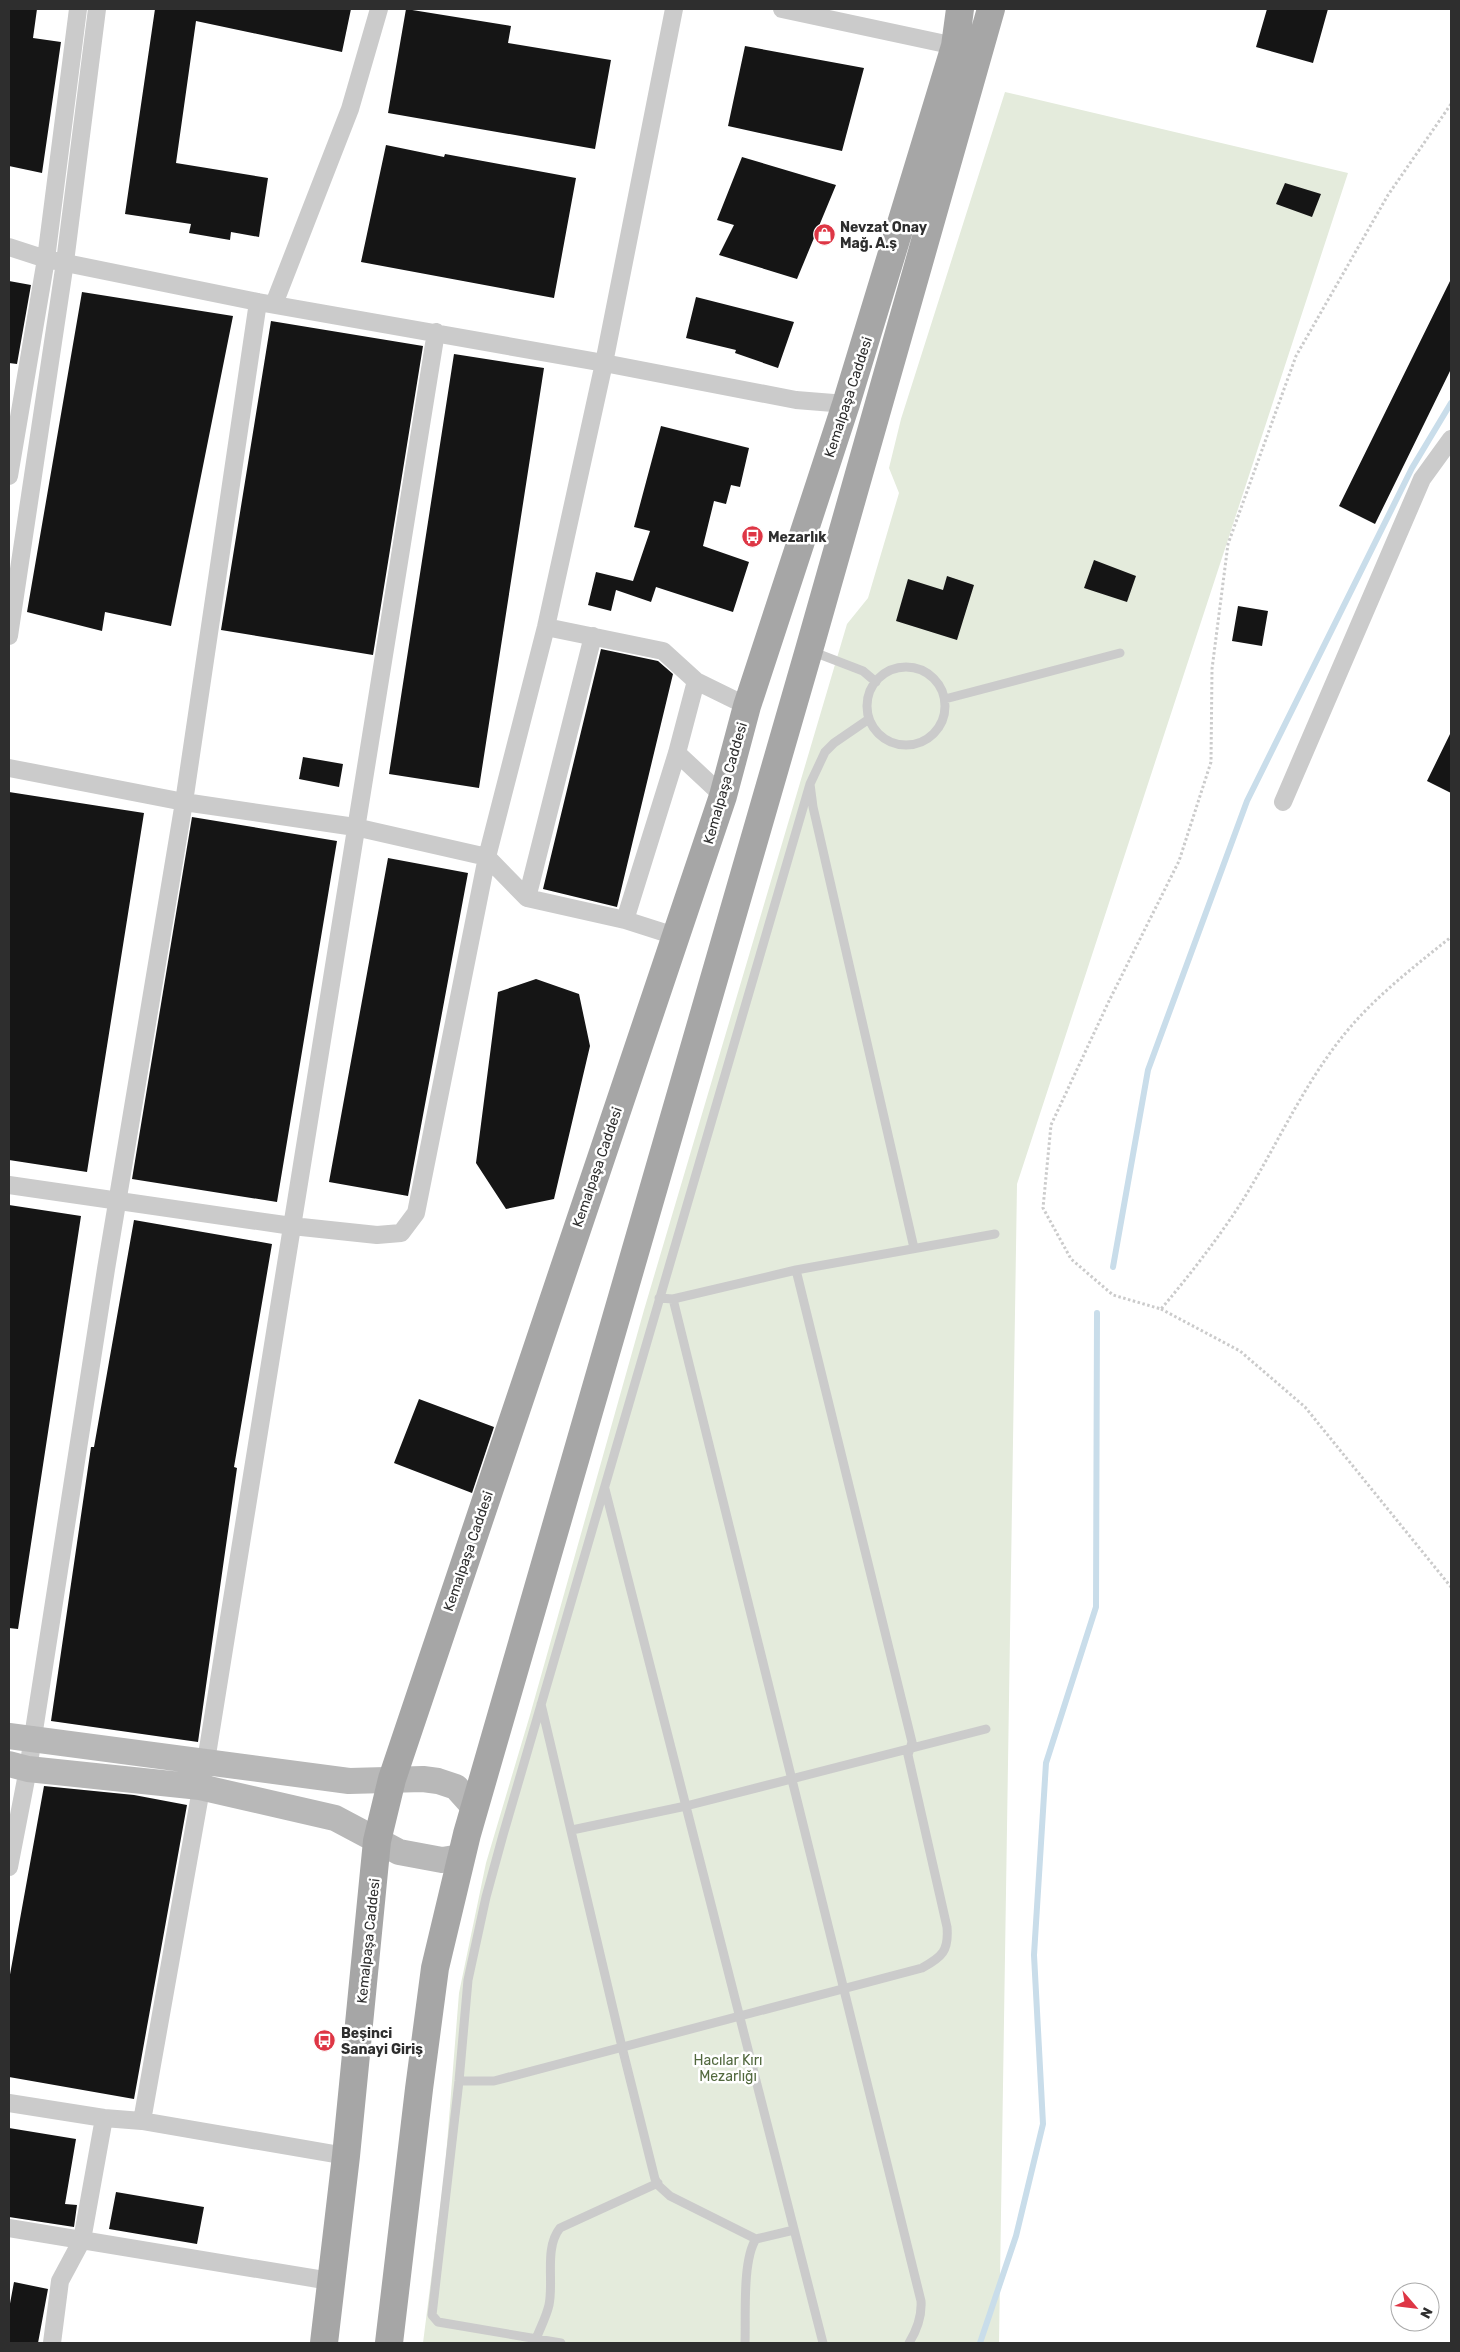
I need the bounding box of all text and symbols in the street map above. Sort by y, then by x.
place label: Nevzat Onay Mağ. A.ş [840,219,928,252]
shop icon: Nevzat Onay Mağ. A.ş [812,223,836,247]
street label: Kemalpaşa Caddesi [821,335,876,460]
bus stop icon: Mezarlık [740,525,764,549]
place label: Mezarlık [768,529,827,546]
street label: Kemalpaşa Caddesi [700,720,751,846]
street label: Kemalpaşa Caddesi [569,1105,626,1229]
street label: Kemalpaşa Caddesi [440,1489,497,1613]
street label: Kemalpaşa Caddesi [353,1878,384,2005]
place label: Beşinci Sanayi Giriş [341,2025,423,2058]
bus stop icon: Beşinci Sanayi Giriş [313,2029,337,2053]
park label: Hacılar Kırı Mezarlığı [694,2052,762,2085]
north arrow [1390,2282,1440,2332]
text: N [1416,2304,1436,2321]

